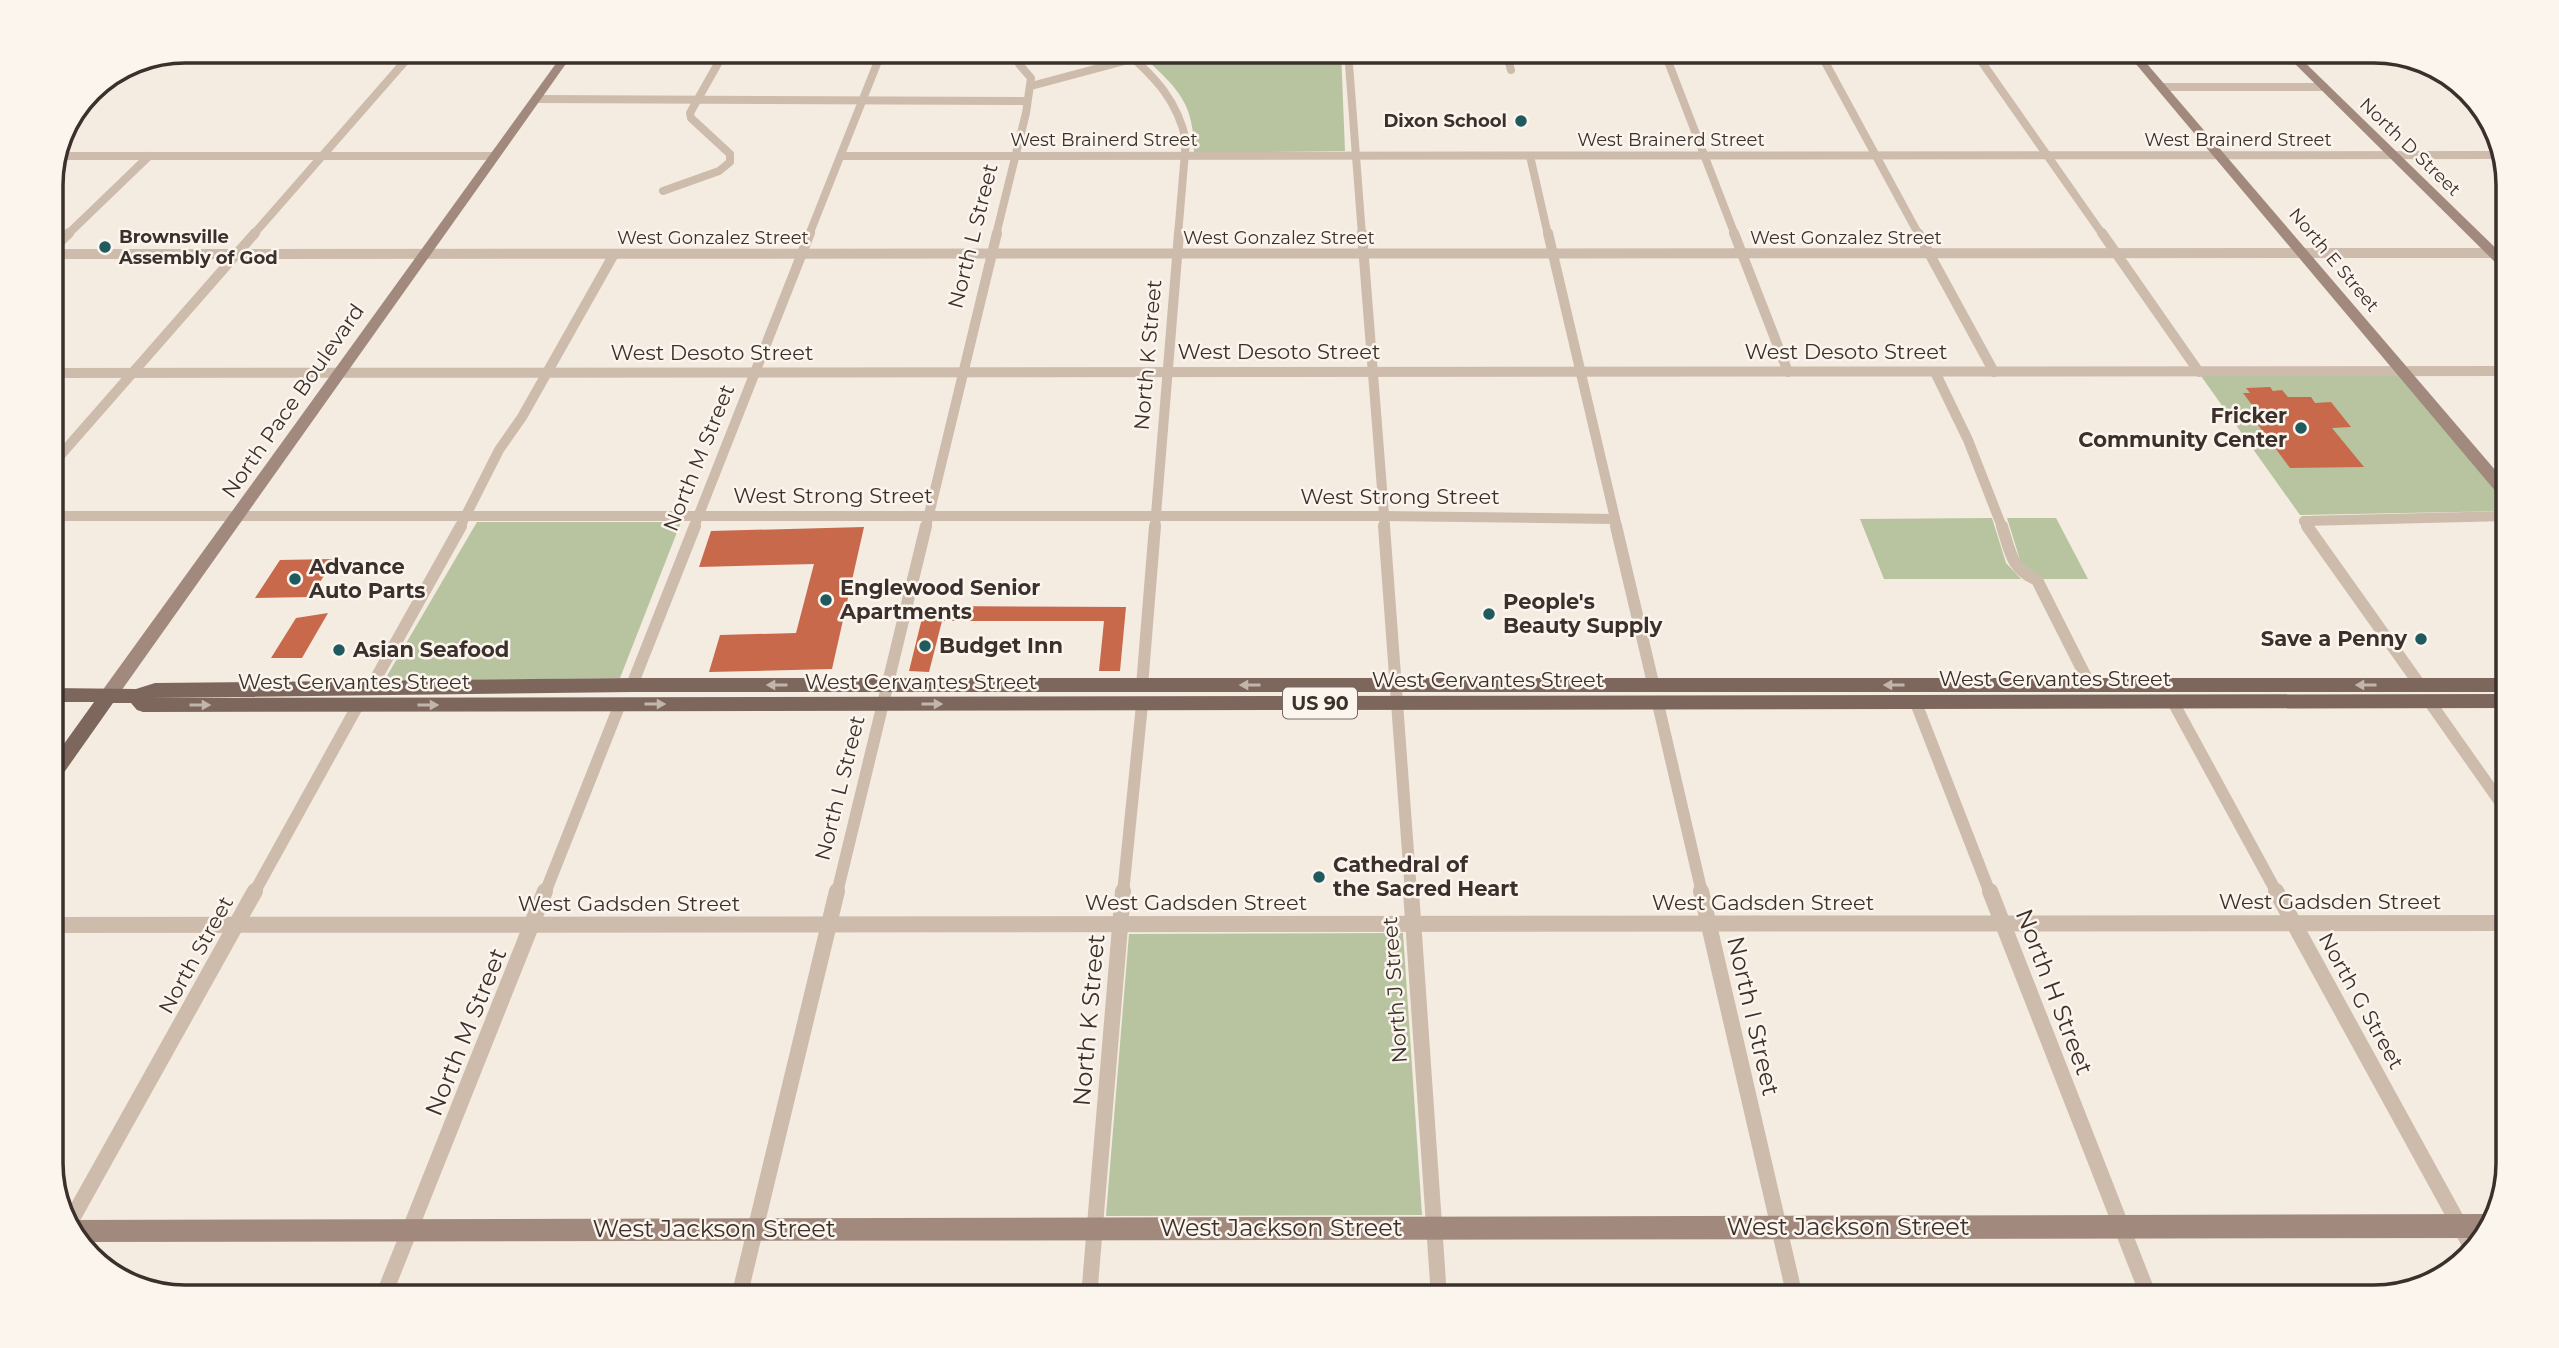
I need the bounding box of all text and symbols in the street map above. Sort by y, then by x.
street label: North D Street [2355,93,2465,201]
place label: Dixon School [1383,110,1507,132]
marker: Dixon School [1513,113,1529,129]
street label: West Brainerd Street [1010,129,1198,151]
street label: West Brainerd Street [1577,129,1765,151]
street label: West Brainerd Street [2144,129,2332,151]
street label: North L Street [942,161,1003,311]
street label: North E Street [2284,204,2384,316]
place label: Brownsville Assembly of God [118,226,278,269]
street label: West Gonzalez Street [617,227,809,249]
street label: West Gonzalez Street [1183,227,1375,249]
street label: West Gonzalez Street [1750,227,1942,249]
marker: Brownsville Assembly of God [97,239,113,255]
street label: North K Street [1128,279,1167,431]
street label: North Pace Boulevard [216,299,369,503]
street label: West Desoto Street [1178,339,1380,364]
street label: West Desoto Street [1745,339,1947,364]
street label: West Desoto Street [611,340,813,365]
street label: North M Street [658,381,739,535]
place label: Fricker Community Center [2078,403,2287,452]
marker: Fricker Community Center [2293,420,2309,436]
street label: West Strong Street [733,483,933,508]
street label: West Strong Street [1300,484,1500,509]
place label: Advance Auto Parts [308,554,425,603]
marker: Advance Auto Parts [287,571,303,587]
place label: Englewood Senior Apartments [839,575,1040,624]
place label: People's Beauty Supply [1503,589,1663,638]
marker: Englewood Senior Apartments [818,592,834,608]
marker: People's Beauty Supply [1481,606,1497,622]
place label: Save a Penny [2261,626,2407,651]
marker: Save a Penny [2413,631,2429,647]
place label: Budget Inn [939,633,1063,658]
place label: Asian Seafood [352,637,509,662]
marker: Budget Inn [917,638,933,654]
marker: Asian Seafood [331,642,347,658]
street label: West Cervantes Street [1939,666,2171,691]
street label: West Cervantes Street [1372,667,1604,692]
street label: West Cervantes Street [238,669,470,694]
street label: West Cervantes Street [805,669,1037,694]
one-way arrow [766,679,788,691]
one-way arrow [1239,679,1261,691]
one-way arrow [1883,679,1905,691]
one-way arrow [2355,679,2377,691]
road number: US 90 [1283,688,1357,718]
one-way arrow [644,698,666,710]
one-way arrow [921,698,943,710]
one-way arrow [189,699,211,711]
one-way arrow [417,699,439,711]
street label: North L Street [809,713,870,863]
place label: Cathedral of the Sacred Heart [1333,852,1519,901]
marker: Cathedral of the Sacred Heart [1311,869,1327,885]
street label: West Gadsden Street [2219,889,2441,914]
street label: West Gadsden Street [1085,890,1307,915]
street label: West Gadsden Street [1652,890,1874,915]
street label: West Gadsden Street [518,891,740,916]
street label: North Street [153,892,238,1018]
street label: North H Street [2010,905,2099,1079]
street label: North J Street [1377,916,1412,1064]
street label: North G Street [2314,928,2409,1073]
street label: North K Street [1067,932,1110,1107]
street label: North I Street [1721,933,1786,1099]
street label: North M Street [419,943,513,1120]
street label: West Jackson Street [1727,1212,1970,1241]
street label: West Jackson Street [1160,1213,1403,1242]
street label: West Jackson Street [593,1214,836,1243]

